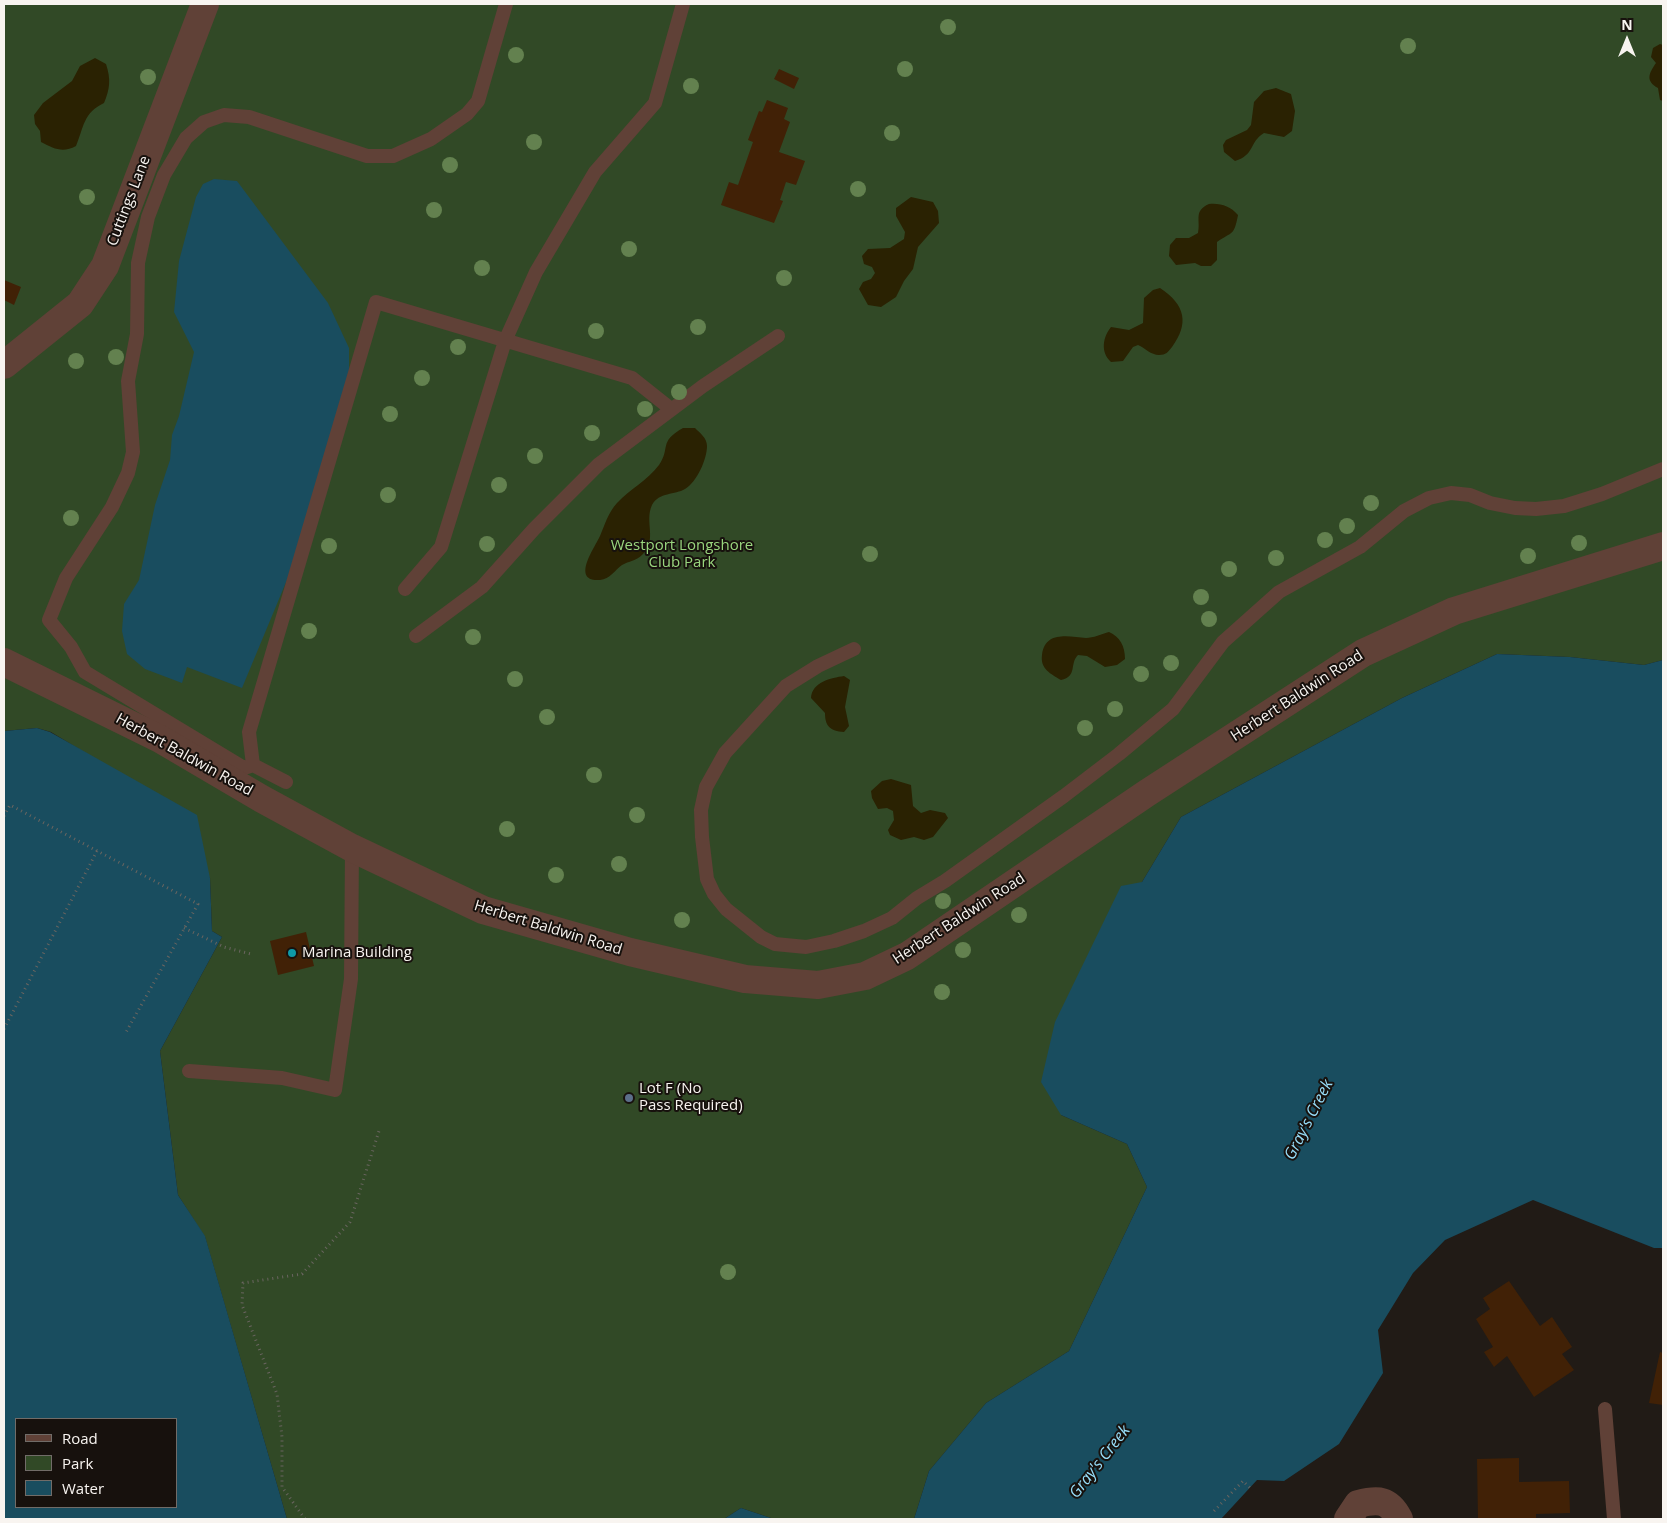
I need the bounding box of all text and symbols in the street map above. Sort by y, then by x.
north arrow [1602,15,1652,65]
text: N [1621,15,1633,34]
street label: Cuttings Lane [104,153,154,249]
park label: Westport Longshore Club Park [611,537,753,572]
street label: Herbert Baldwin Road [1228,647,1366,745]
street label: Herbert Baldwin Road [112,710,256,800]
street label: Herbert Baldwin Road [890,870,1028,968]
street label: Herbert Baldwin Road [472,897,624,959]
place label: Marina Building [302,944,412,962]
marker: Marina Building [286,947,298,959]
water label: Gray's Creek [1281,1077,1337,1163]
place label: Lot F (No Pass Required) [639,1080,743,1115]
marker: Lot F (No Pass Required) [623,1092,635,1104]
legend [15,1418,178,1508]
water label: Gray's Creek [1065,1422,1135,1502]
text: Road [62,1428,98,1448]
text: Park [62,1453,93,1473]
text: Water [62,1478,104,1498]

